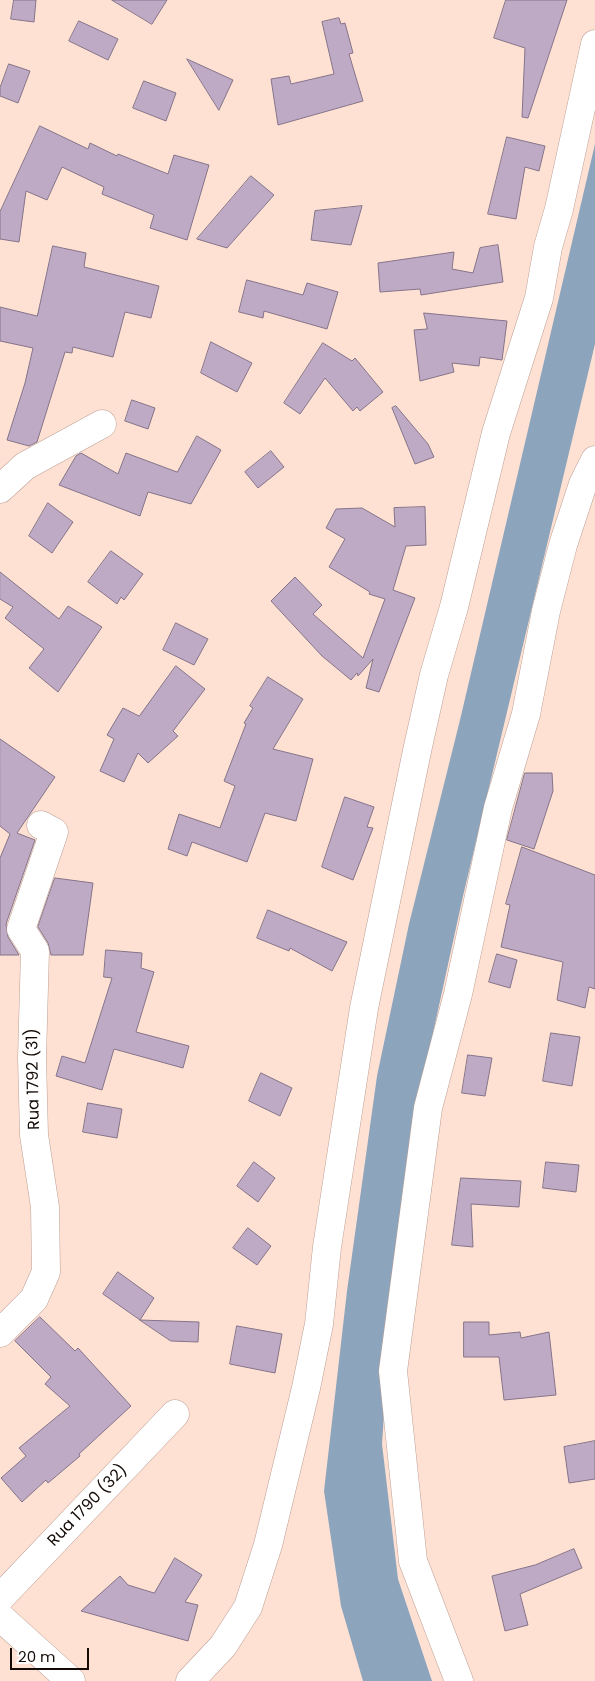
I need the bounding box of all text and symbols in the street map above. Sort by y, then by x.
street label: Rua 1792 (31) [24,1028,44,1130]
street label: Rua 1790 (32) [44,1461,132,1551]
scale bar [12,1638,91,1670]
text: 20 m [18,1646,56,1667]

